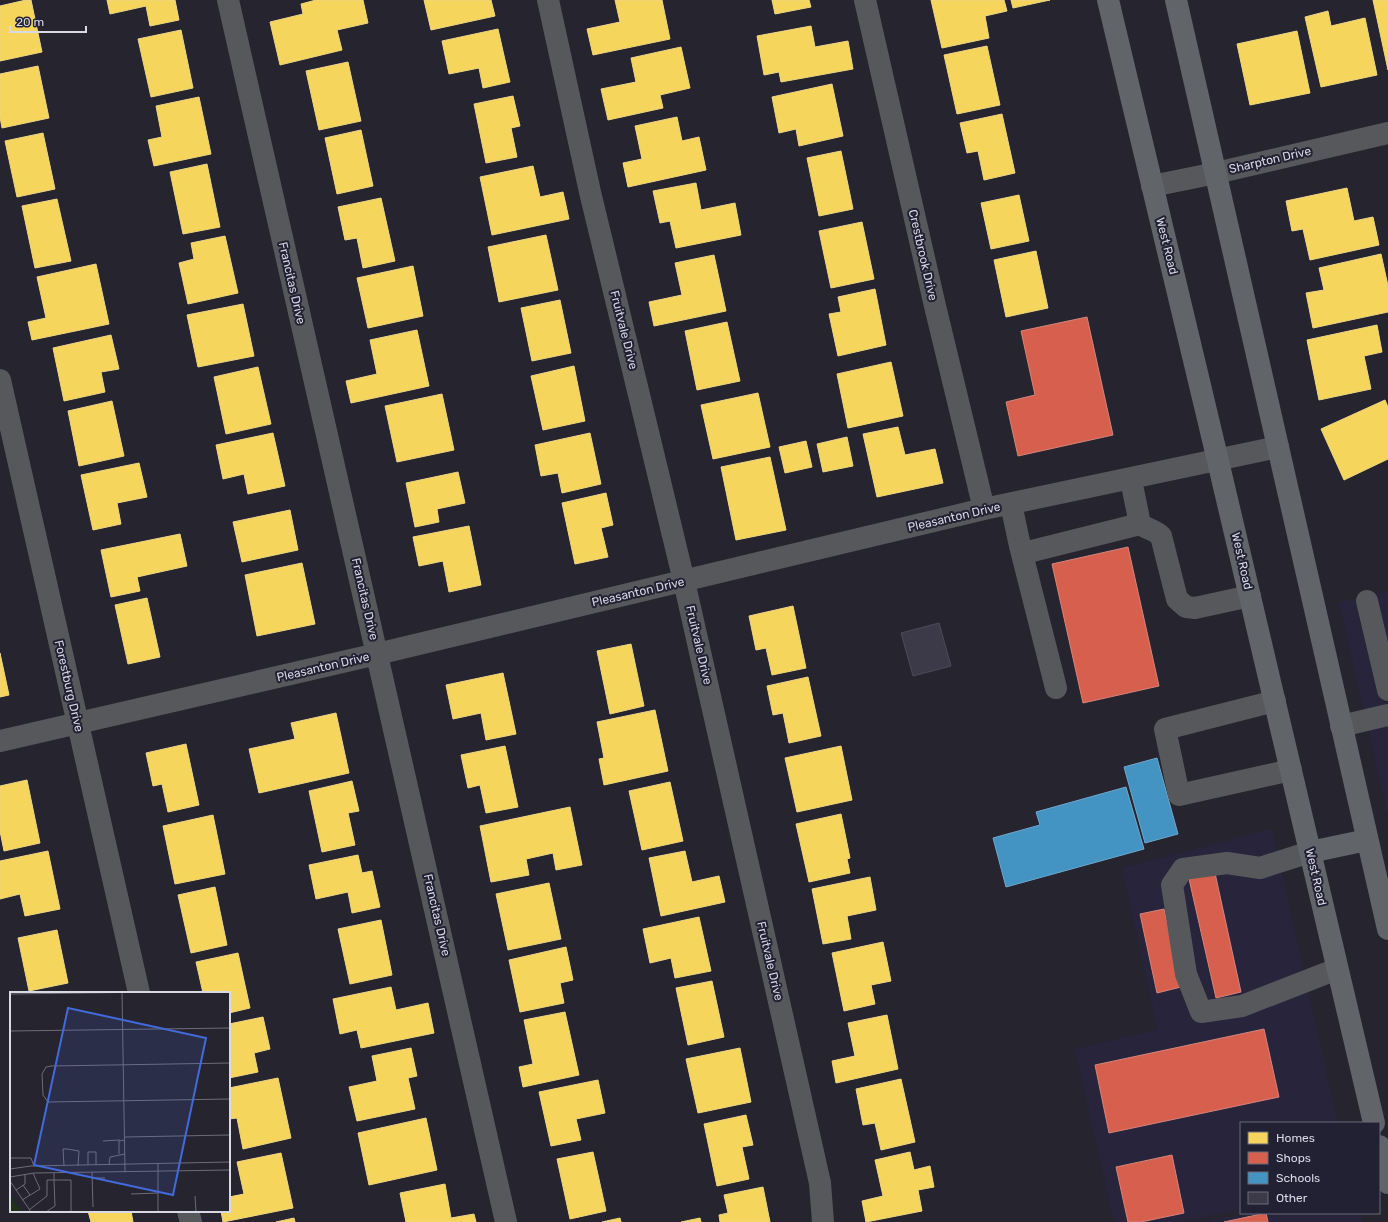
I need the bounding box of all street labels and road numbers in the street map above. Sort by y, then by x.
street label: Sharpton Drive [1228,144,1313,176]
street label: Crestbrook Drive [906,208,940,302]
street label: West Road [1153,216,1181,276]
street label: Francitas Drive [276,241,308,326]
street label: Fruitvale Drive [607,289,641,371]
street label: Pleasanton Drive [906,499,1002,534]
street label: West Road [1229,531,1255,591]
street label: Francitas Drive [349,557,381,642]
street label: Pleasanton Drive [590,574,686,609]
street label: Fruitvale Drive [683,604,715,686]
street label: Forestburg Drive [52,639,86,733]
street label: Pleasanton Drive [275,649,371,684]
street label: West Road [1303,847,1329,907]
street label: Francitas Drive [421,873,453,958]
street label: Fruitvale Drive [754,920,786,1002]

